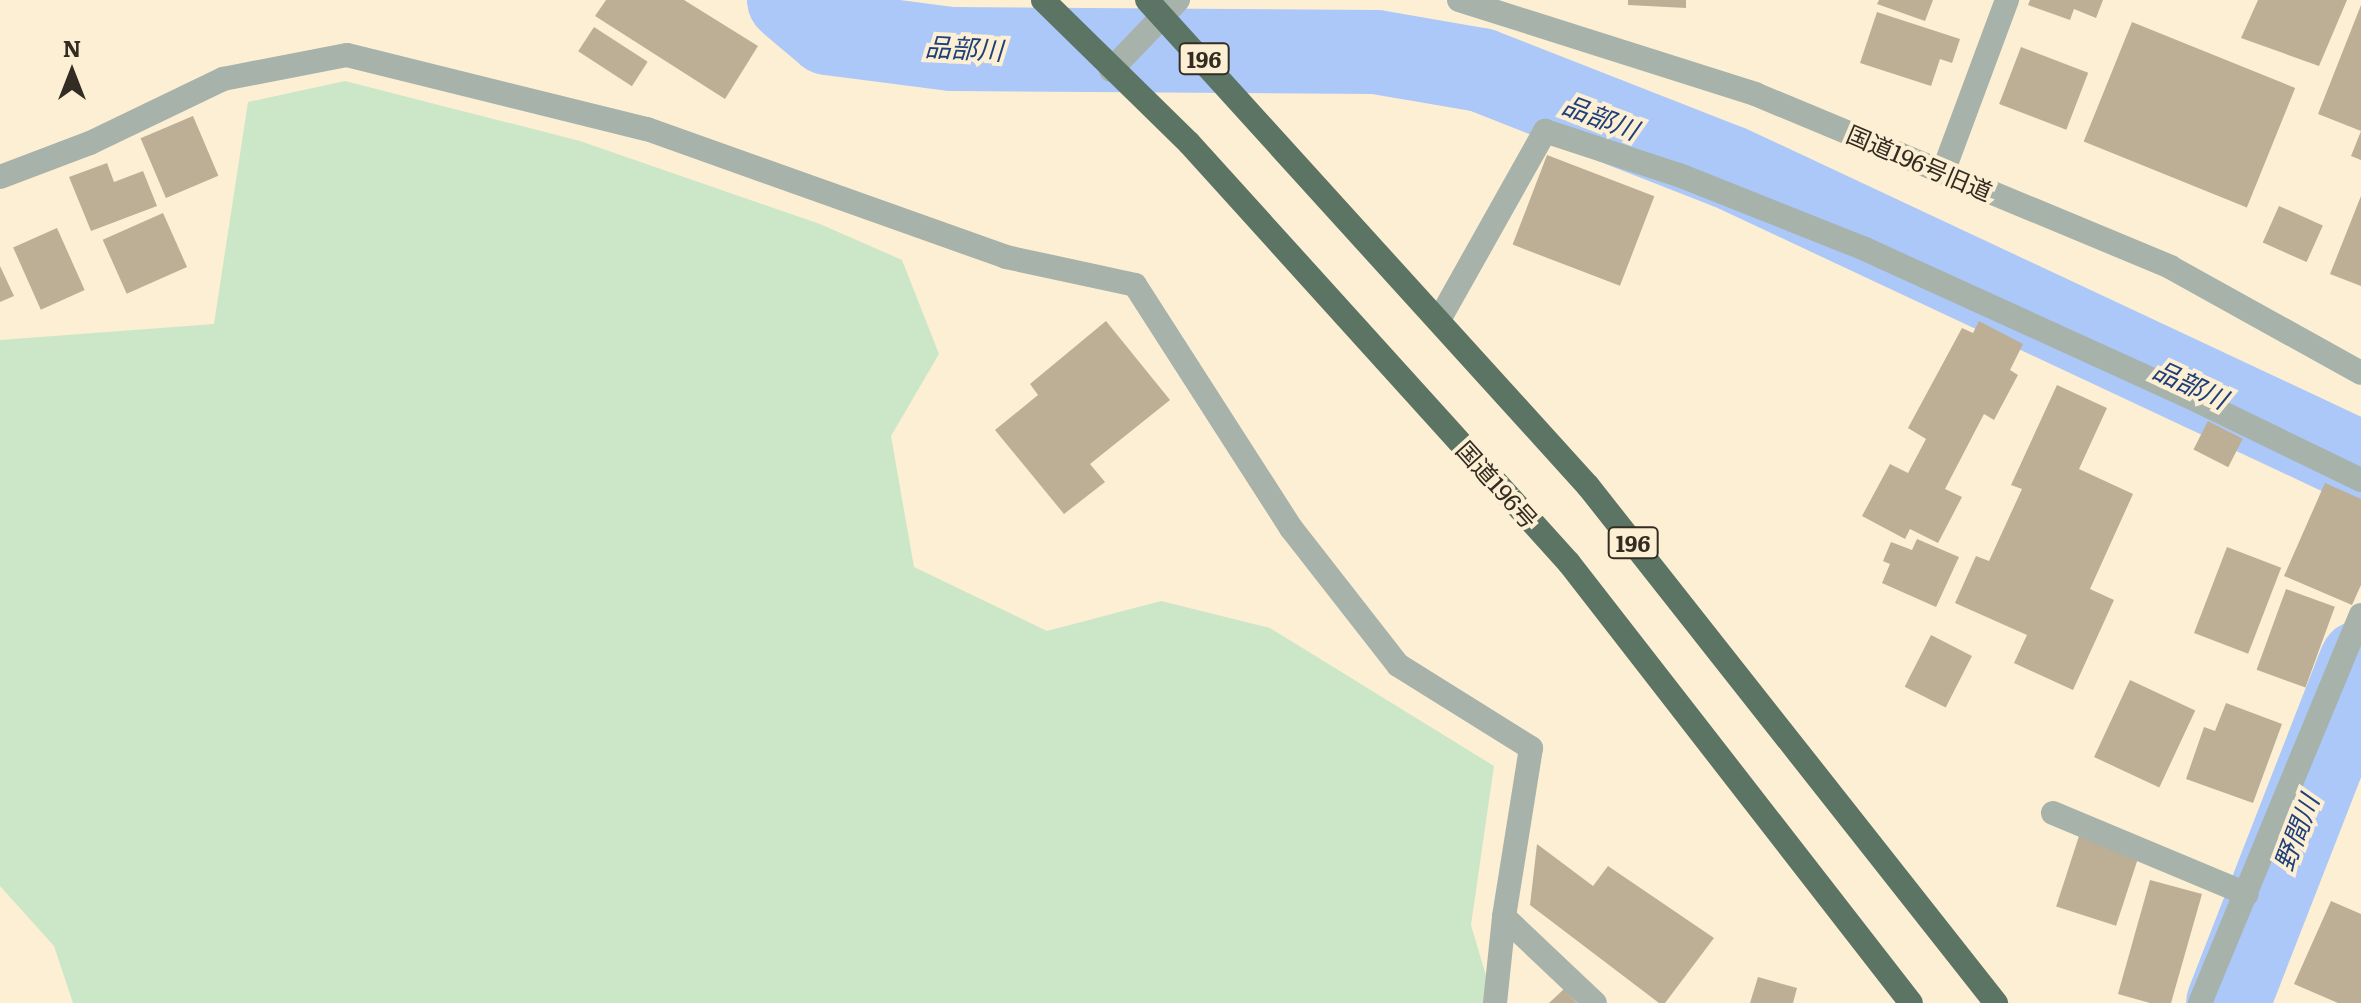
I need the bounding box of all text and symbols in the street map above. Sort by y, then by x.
water label: 品部川 [924,29,1004,65]
text: N [63,31,81,64]
north arrow [32,32,112,112]
road number: 196 [1178,41,1230,77]
water label: 品部川 [1559,87,1643,145]
street label: 国道196号旧道 [1843,118,1997,206]
water label: 品部川 [2149,352,2233,414]
street label: 国道196号 [1451,435,1545,533]
road number: 196 [1607,525,1659,561]
water label: 野間川 [2266,790,2324,874]

